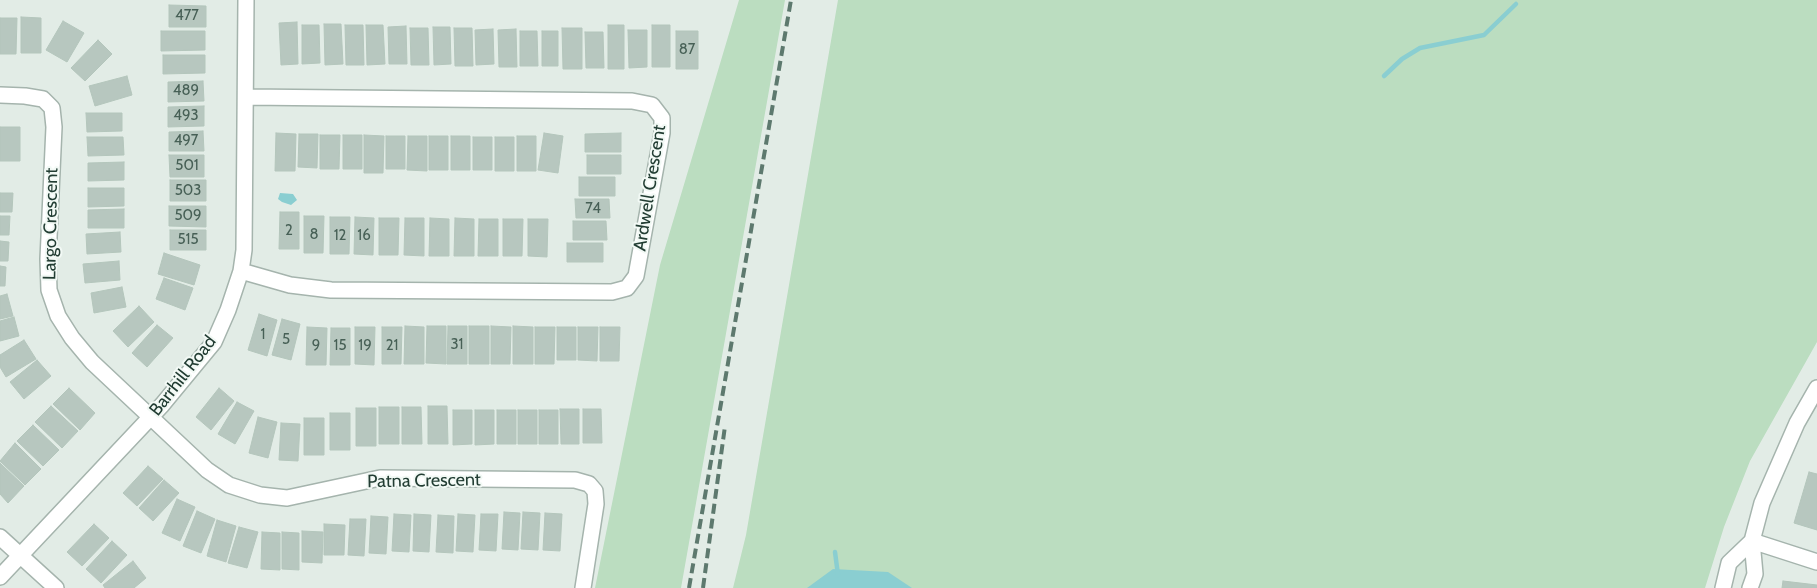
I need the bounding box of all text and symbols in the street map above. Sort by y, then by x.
house number: 477 [175,7,199,25]
house number: 87 [679,41,695,59]
house number: 489 [173,82,199,100]
house number: 493 [173,107,199,125]
street label: Ardwell Crescent [629,123,671,253]
house number: 497 [174,132,198,150]
house number: 501 [175,157,199,175]
street label: Largo Crescent [39,168,63,280]
house number: 503 [175,182,201,200]
house number: 74 [585,200,601,218]
house number: 509 [174,207,202,225]
house number: 2 [285,222,293,240]
house number: 8 [309,226,319,244]
house number: 12 [334,227,346,245]
house number: 16 [357,227,371,245]
house number: 515 [177,231,199,249]
house number: 1 [261,326,265,344]
house number: 5 [282,331,290,349]
street label: Barrhill Road [145,332,221,420]
house number: 31 [450,336,464,354]
house number: 9 [312,337,320,355]
house number: 15 [333,337,347,355]
house number: 19 [358,337,372,355]
house number: 21 [386,337,398,355]
street label: Patna Crescent [367,469,481,493]

